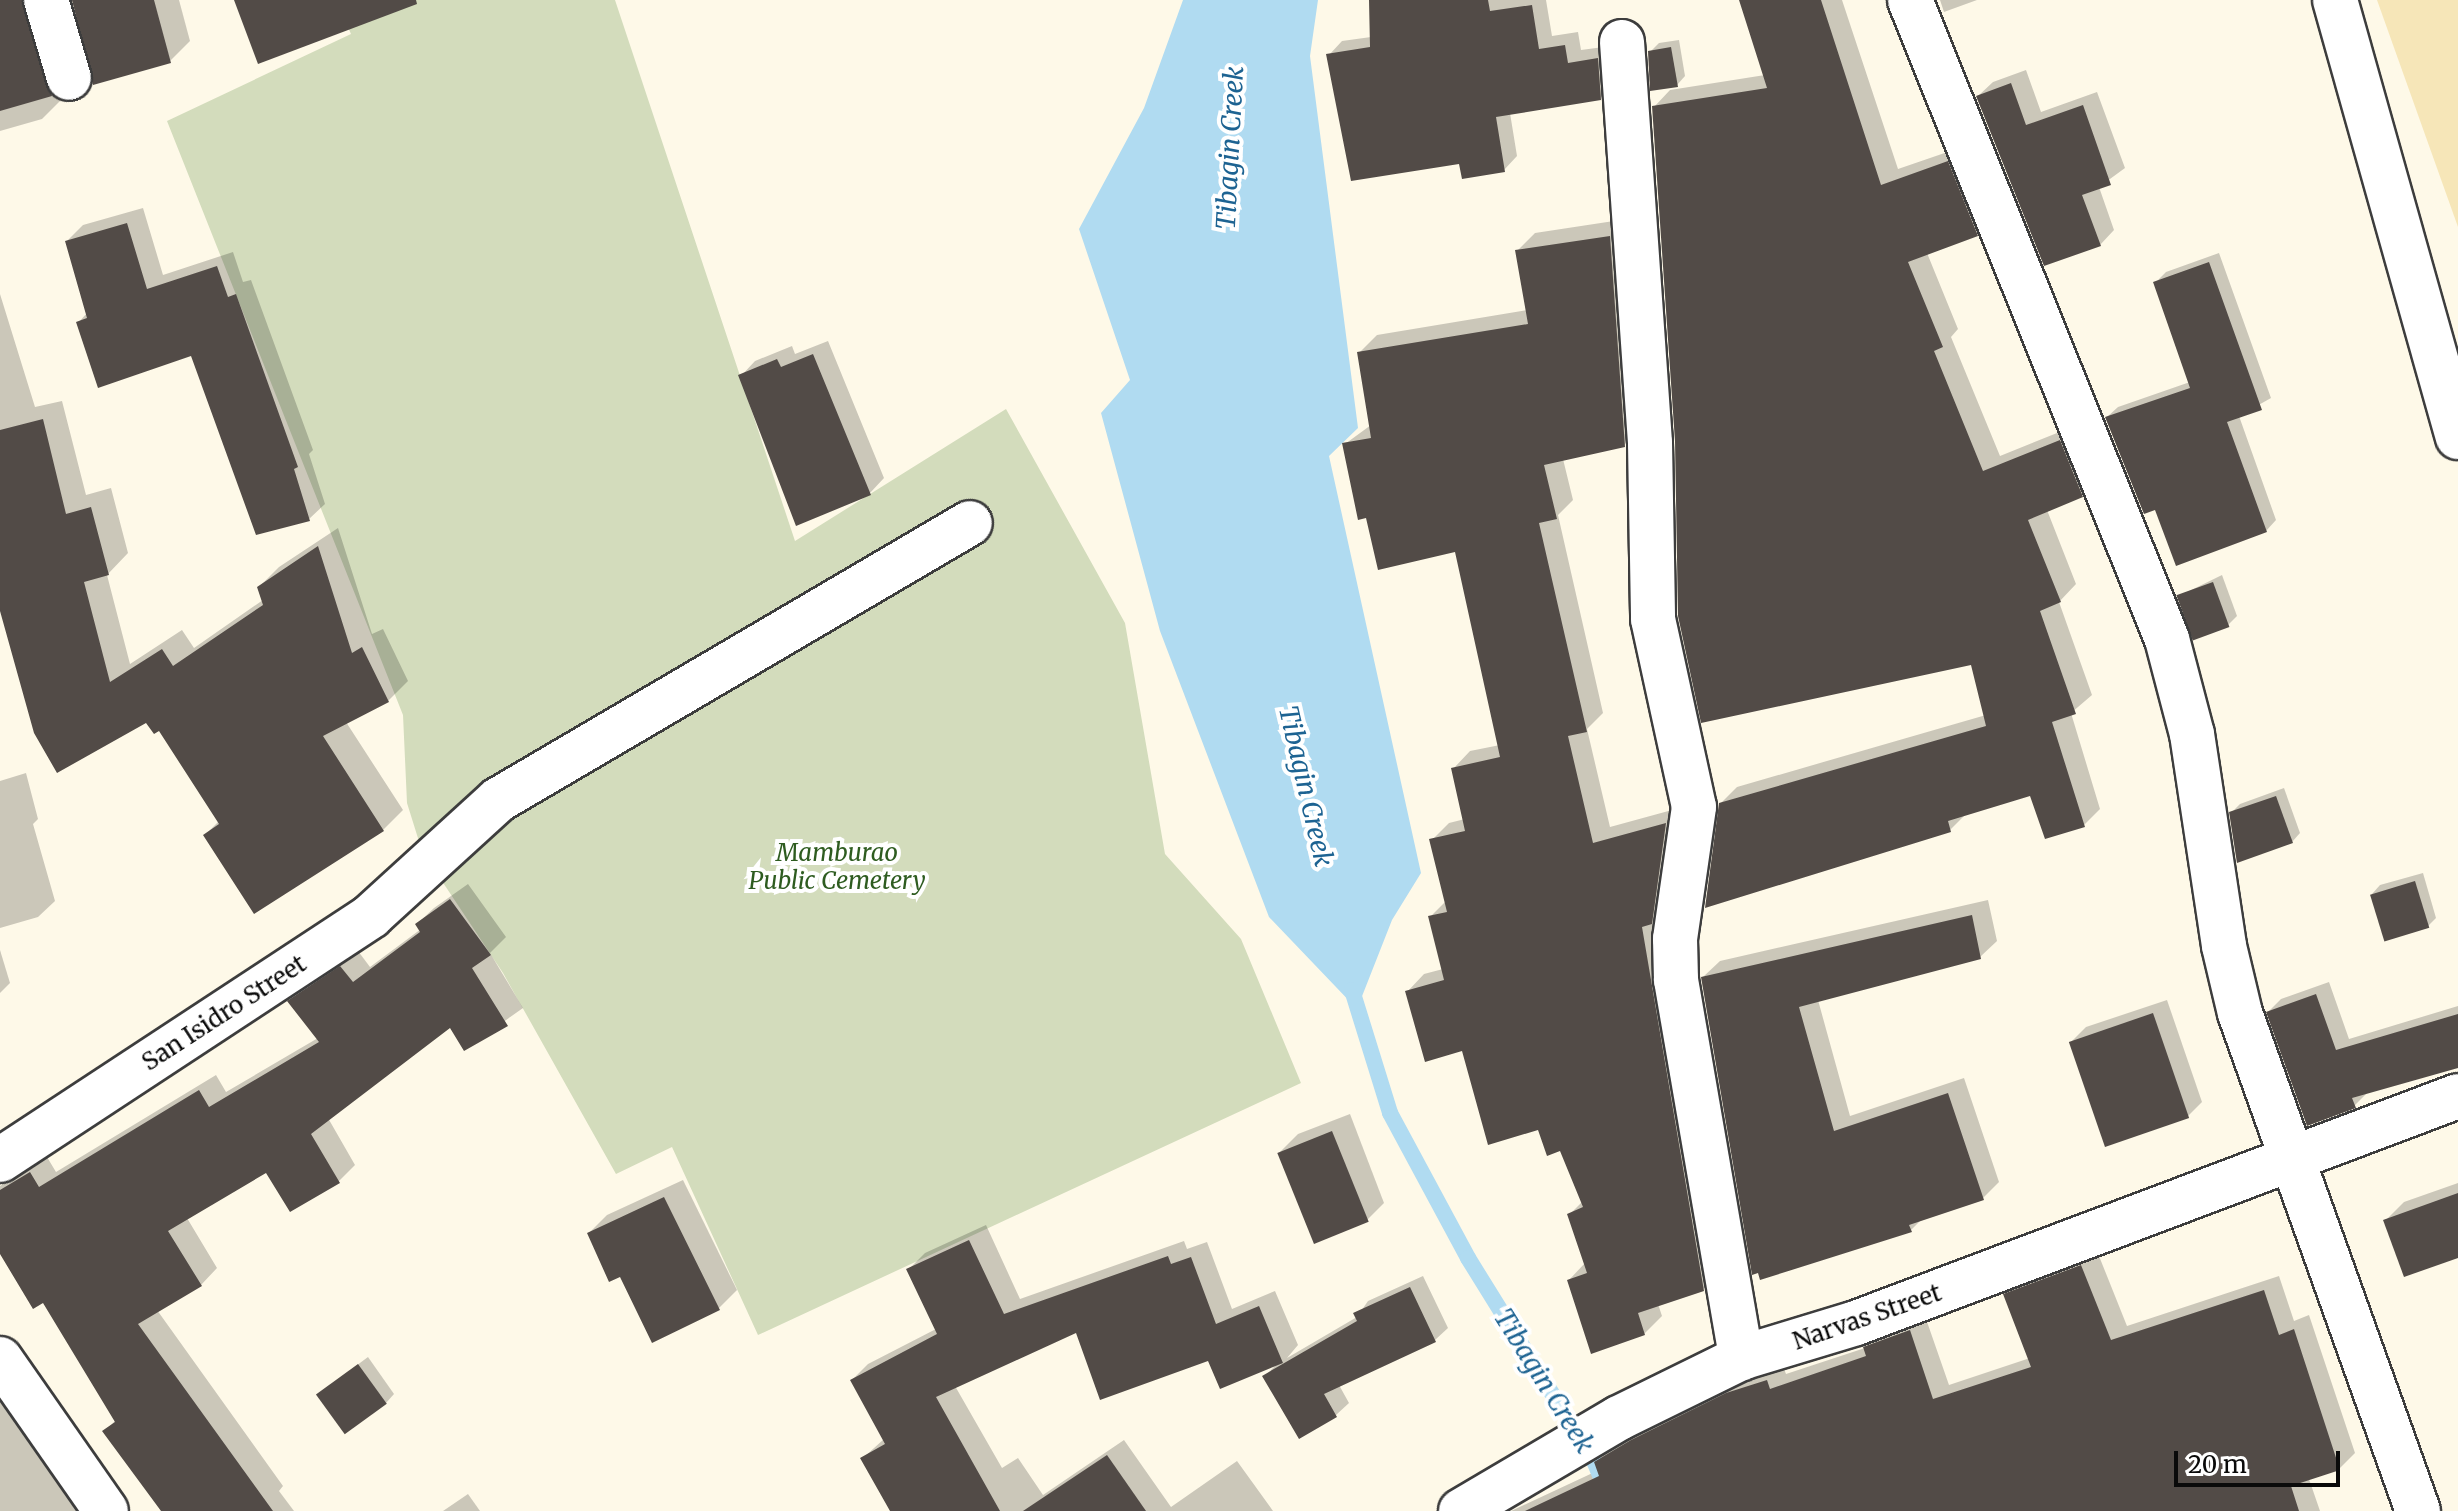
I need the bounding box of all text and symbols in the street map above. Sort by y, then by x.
water label: Tibagin Creek [1210,66,1250,230]
water label: Tibagin Creek [1272,703,1340,869]
park label: Mamburao Public Cemetery [748,839,926,895]
street label: San Isidro Street [137,949,311,1077]
street label: Narvas Street [1789,1278,1945,1356]
water label: Tibagin Creek [1487,1303,1601,1459]
scale bar [2178,1435,2344,1485]
text: 20 m [2188,1449,2247,1480]

